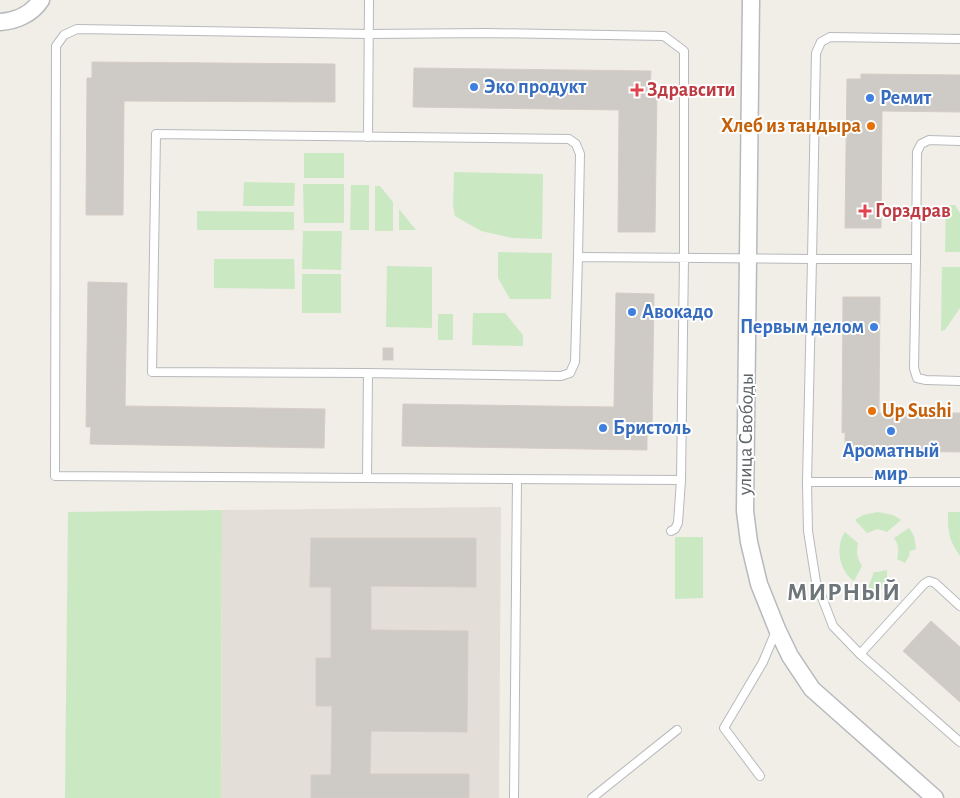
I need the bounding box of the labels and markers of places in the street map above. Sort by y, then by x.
place label: Эко продукт [484,77,586,97]
place label: Здравсити [647,80,736,100]
marker: Эко продукт [468,81,480,93]
marker: Здравсити [631,84,643,96]
place label: Ремит [880,88,931,108]
marker: Ремит [864,92,876,104]
place label: Хлеб из тандыра [721,116,862,136]
marker: Хлеб из тандыра [865,120,877,132]
place label: Горздрав [875,201,951,221]
marker: Горздрав [859,205,871,217]
place label: Авокадо [642,302,713,322]
marker: Авокадо [626,306,638,318]
place label: Первым делом [740,317,864,337]
marker: Первым делом [868,321,880,333]
place label: Up Sushi [882,401,952,421]
marker: Up Sushi [866,405,878,417]
place label: Бристоль [613,418,691,438]
marker: Бристоль [597,422,609,434]
marker: Ароматный мир [885,425,897,437]
place label: Ароматный мир [842,441,940,484]

